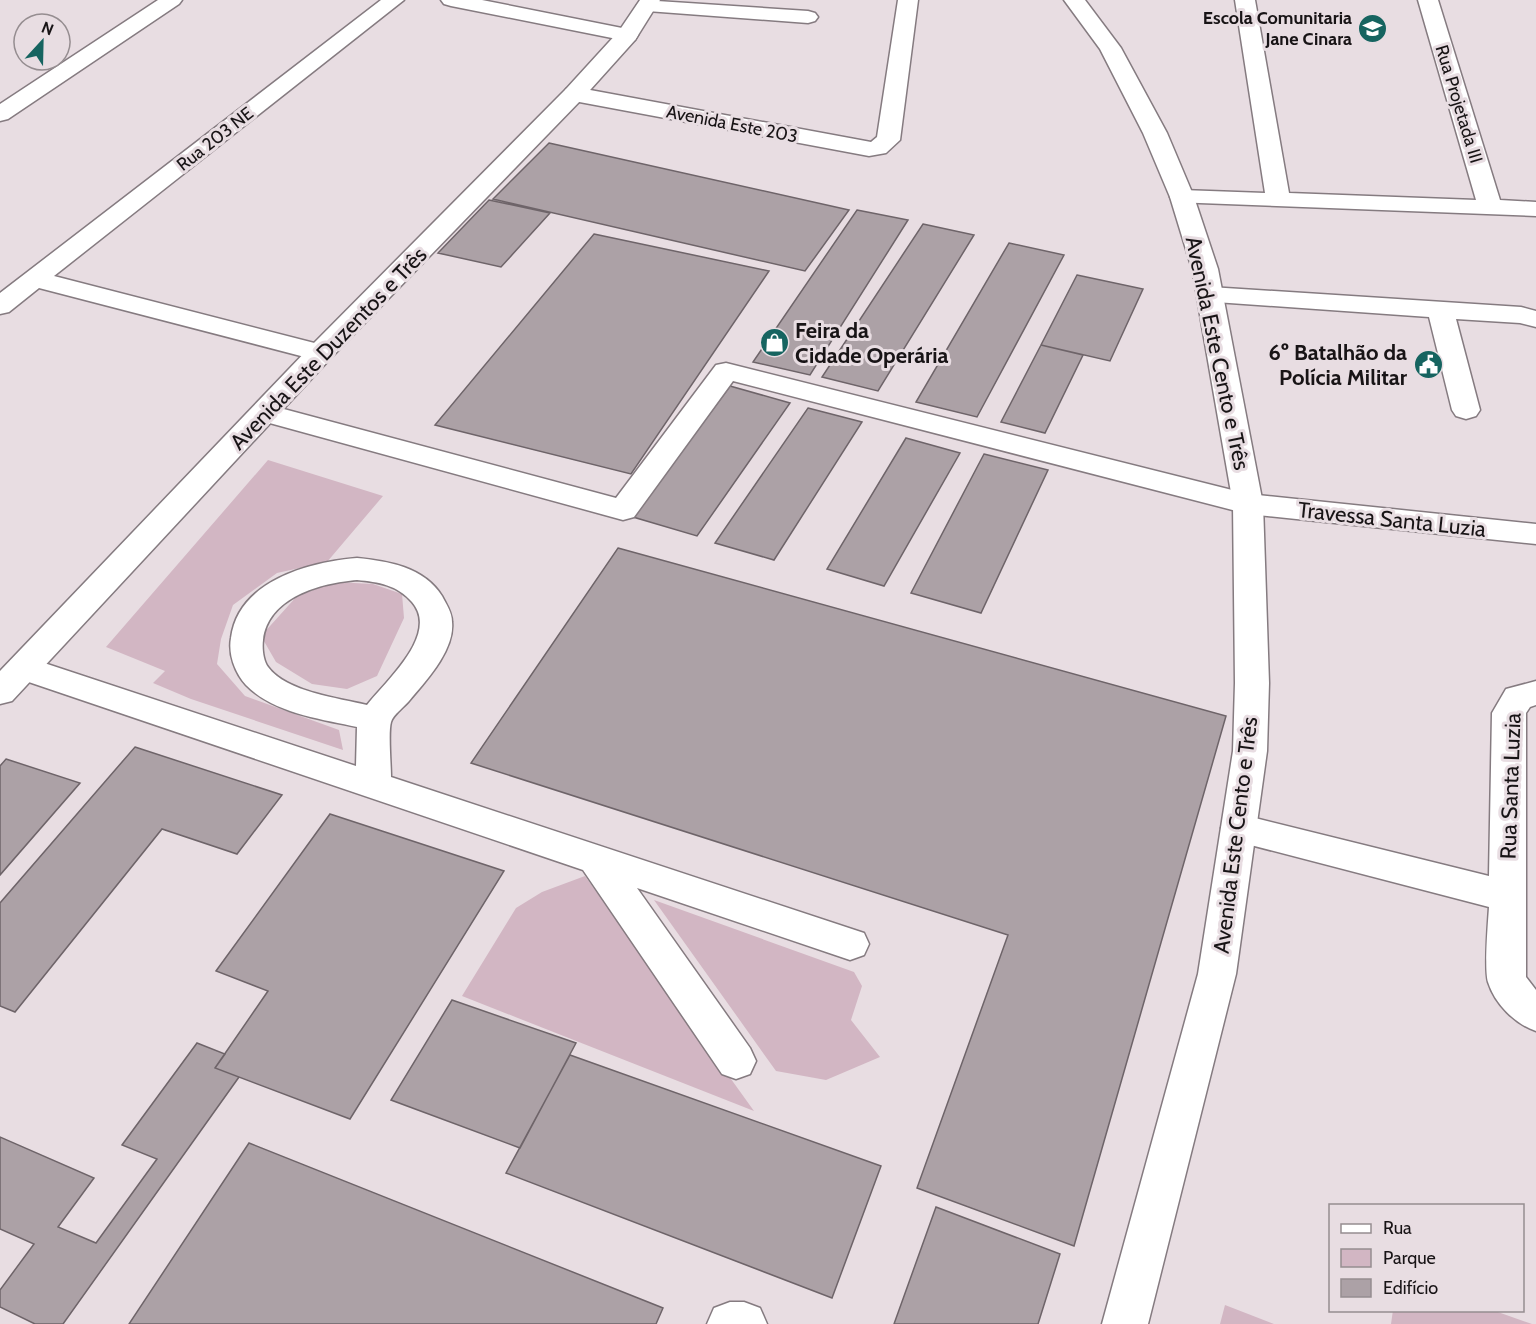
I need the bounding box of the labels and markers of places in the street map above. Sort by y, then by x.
place label: Escola Comunitaria Jane Cinara [1203,7,1352,50]
school or university icon: Escola Comunitaria Jane Cinara [1357,12,1389,44]
place label: Feira da Cidade Operária [795,317,949,369]
shop icon: Feira da Cidade Operária [758,327,790,359]
place label: 6º Batalhão da Polícia Militar [1268,339,1408,391]
public building icon: 6º Batalhão da Polícia Militar [1412,349,1444,381]

